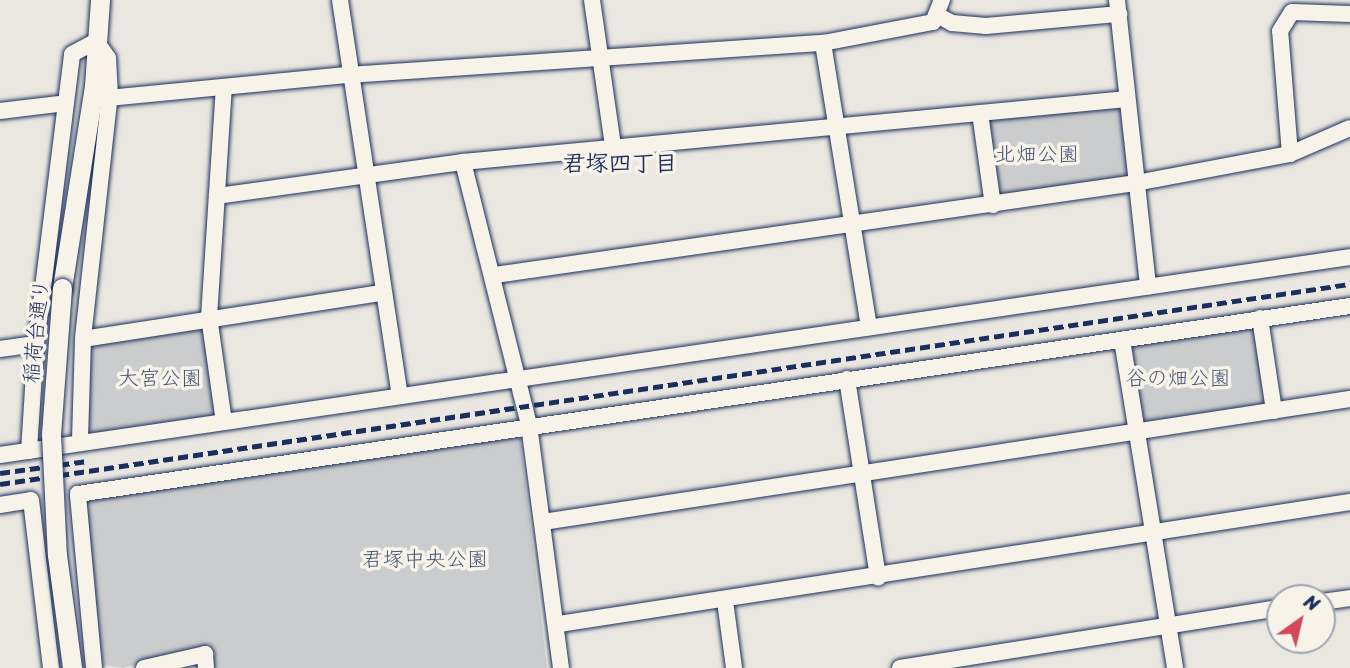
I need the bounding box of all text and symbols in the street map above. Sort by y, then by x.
park label: 北畑公園 [995,141,1079,167]
district label: 君塚四丁目 [563,150,677,178]
street label: 稲荷台通り [18,277,54,385]
park label: 大宮公園 [118,365,202,391]
park label: 谷の畑公園 [1126,365,1230,391]
park label: 君塚中央公園 [362,546,488,572]
north arrow [1266,584,1336,654]
text: N [1297,585,1327,620]

